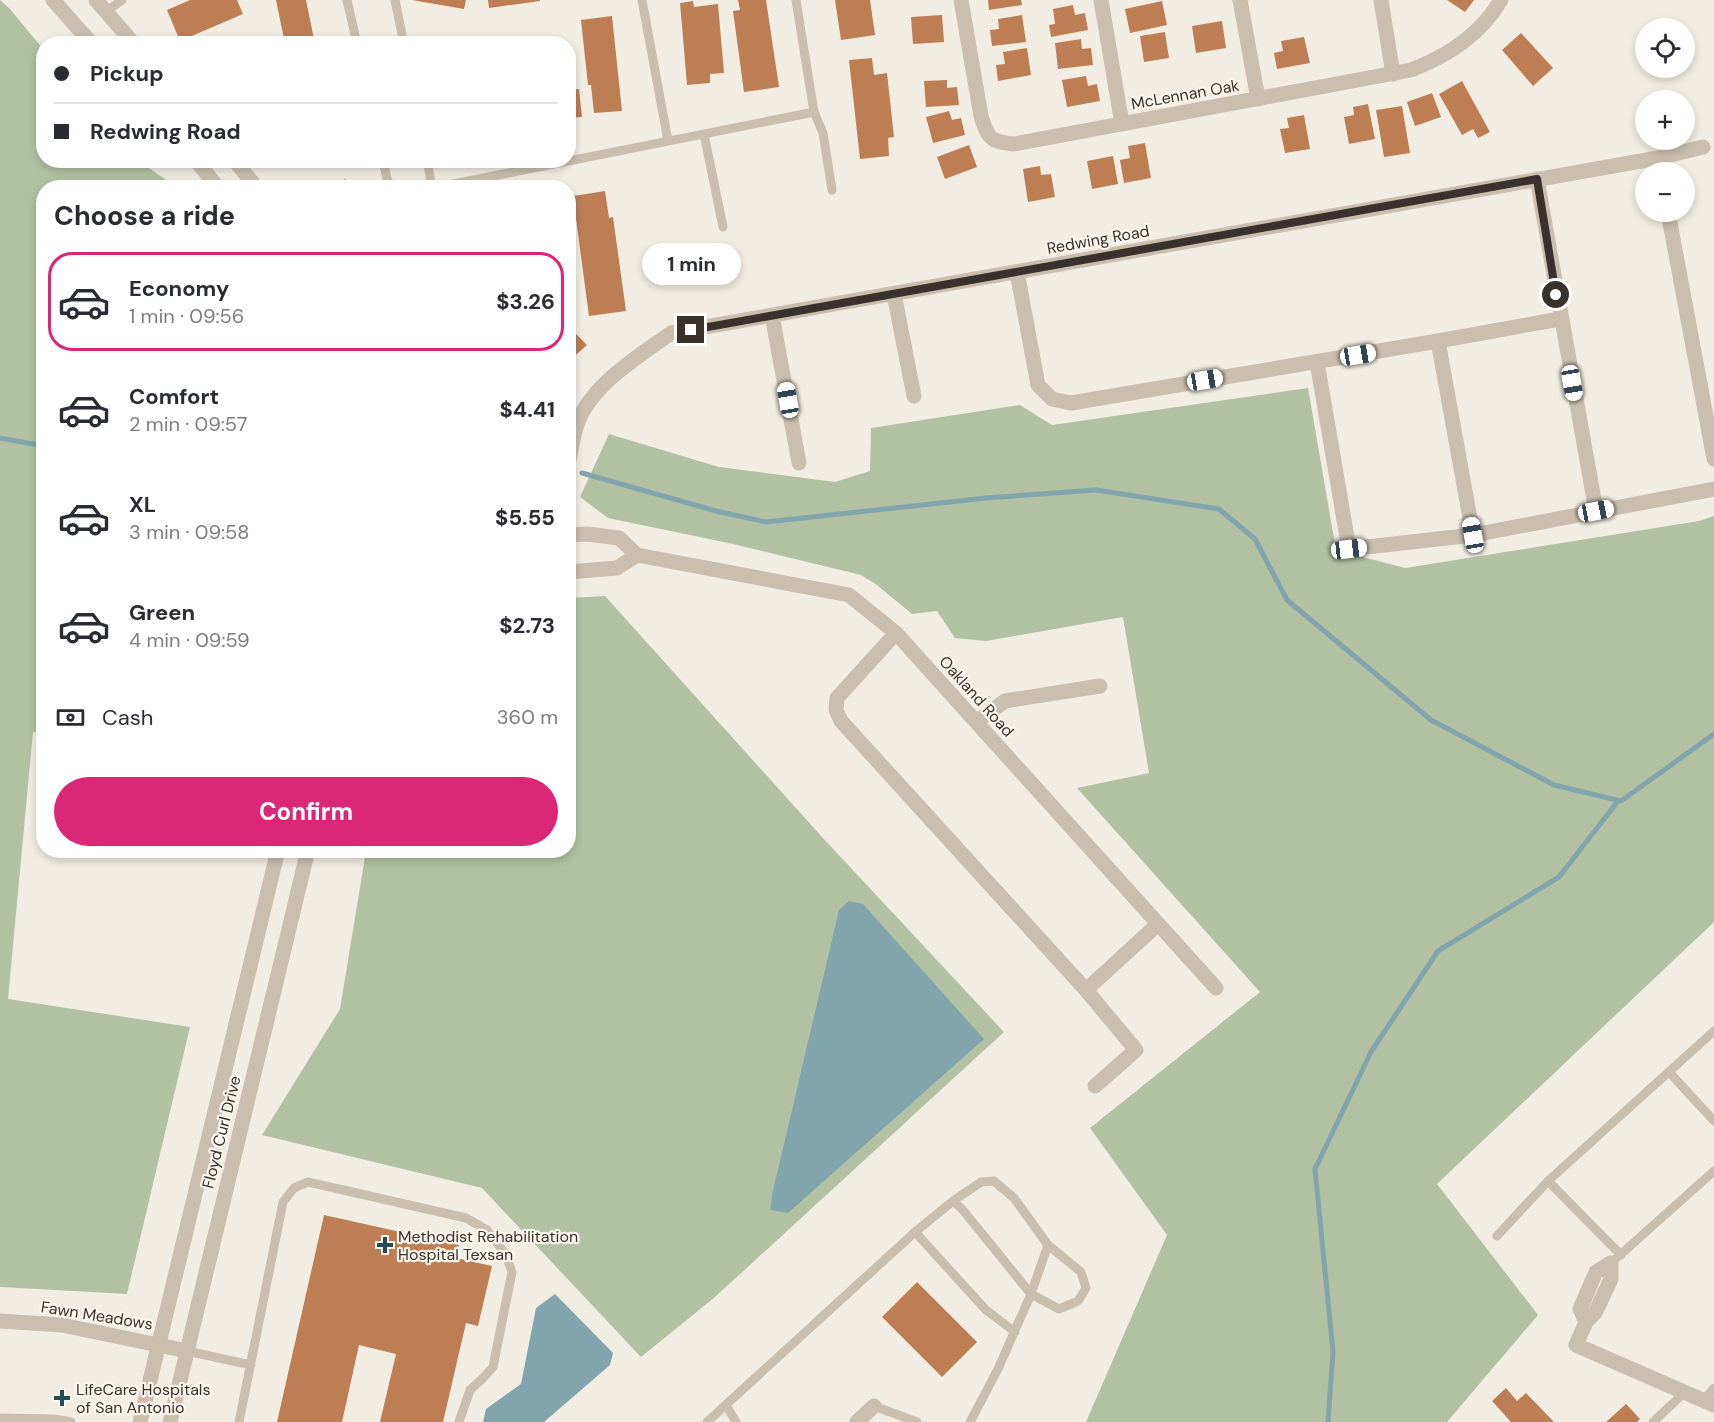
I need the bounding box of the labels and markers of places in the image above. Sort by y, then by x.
place label: Methodist Rehabilitation Hospital Texsan [398,1226,578,1265]
marker: Methodist Rehabilitation Hospital Texsan [376,1236,394,1254]
place label: LifeCare Hospitals of San Antonio [76,1379,210,1418]
marker: LifeCare Hospitals of San Antonio [53,1389,71,1407]

